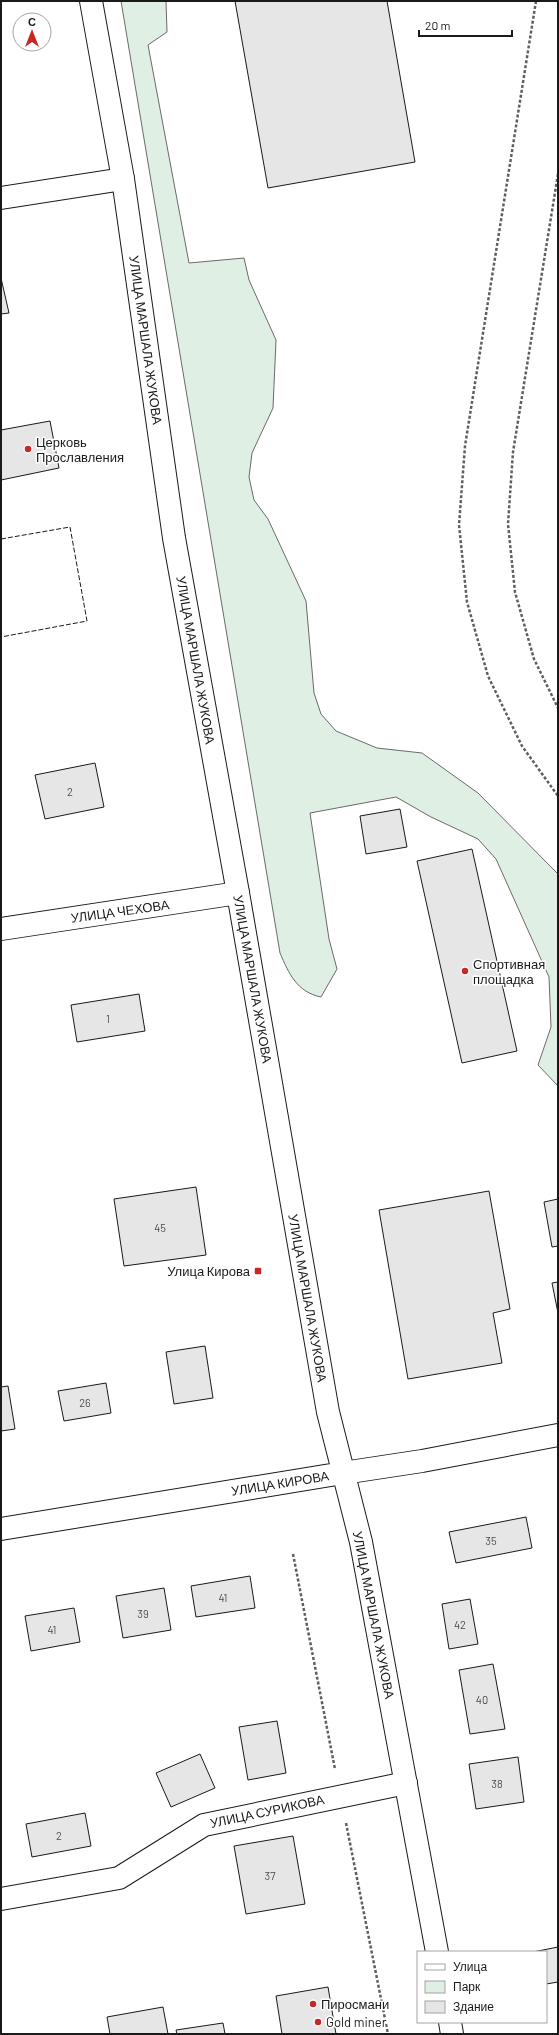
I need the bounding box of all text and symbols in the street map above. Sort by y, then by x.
north arrow [12,12,52,52]
scale bar [419,12,512,38]
text: С [28,15,36,28]
text: 20 m [425,18,451,32]
street label: УЛИЦА МАРШАЛА ЖУКОВА [126,254,166,426]
place label: Церковь Прославления [36,434,124,465]
marker: Церковь Прославления [23,444,33,454]
street label: УЛИЦА МАРШАЛА ЖУКОВА [173,575,219,746]
house number: 2 [67,785,73,798]
street label: УЛИЦА МАРШАЛА ЖУКОВА [230,894,276,1065]
street label: УЛИЦА ЧЕХОВА [70,896,171,926]
place label: Спортивная площадка [473,956,545,987]
marker: Спортивная площадка [460,966,470,976]
house number: 1 [106,1012,110,1025]
street label: УЛИЦА МАРШАЛА ЖУКОВА [285,1213,331,1384]
house number: 45 [154,1221,166,1234]
place label: Улица Кирова [167,1263,251,1279]
marker: Улица Кирова [253,1266,263,1276]
house number: 26 [79,1396,91,1409]
street label: УЛИЦА КИРОВА [230,1467,330,1499]
street label: УЛИЦА МАРШАЛА ЖУКОВА [350,1530,398,1700]
house number: 35 [485,1534,497,1547]
house number: 41 [219,1591,227,1604]
house number: 39 [137,1607,149,1620]
house number: 42 [454,1618,466,1631]
house number: 41 [48,1623,56,1636]
house number: 40 [476,1693,488,1706]
house number: 38 [491,1777,503,1790]
street label: УЛИЦА СУРИКОВА [208,1791,326,1831]
house number: 2 [56,1829,62,1842]
house number: 37 [265,1869,275,1882]
legend [417,1951,547,2023]
text: Улица [453,1959,487,1974]
text: Парк [453,1979,481,1994]
place label: Пиросмани [321,1996,389,2012]
marker: Пиросмани [308,1999,318,2009]
text: Здание [453,1999,494,2014]
place label: Gold miner [326,2014,387,2030]
marker: Gold miner [313,2017,323,2027]

